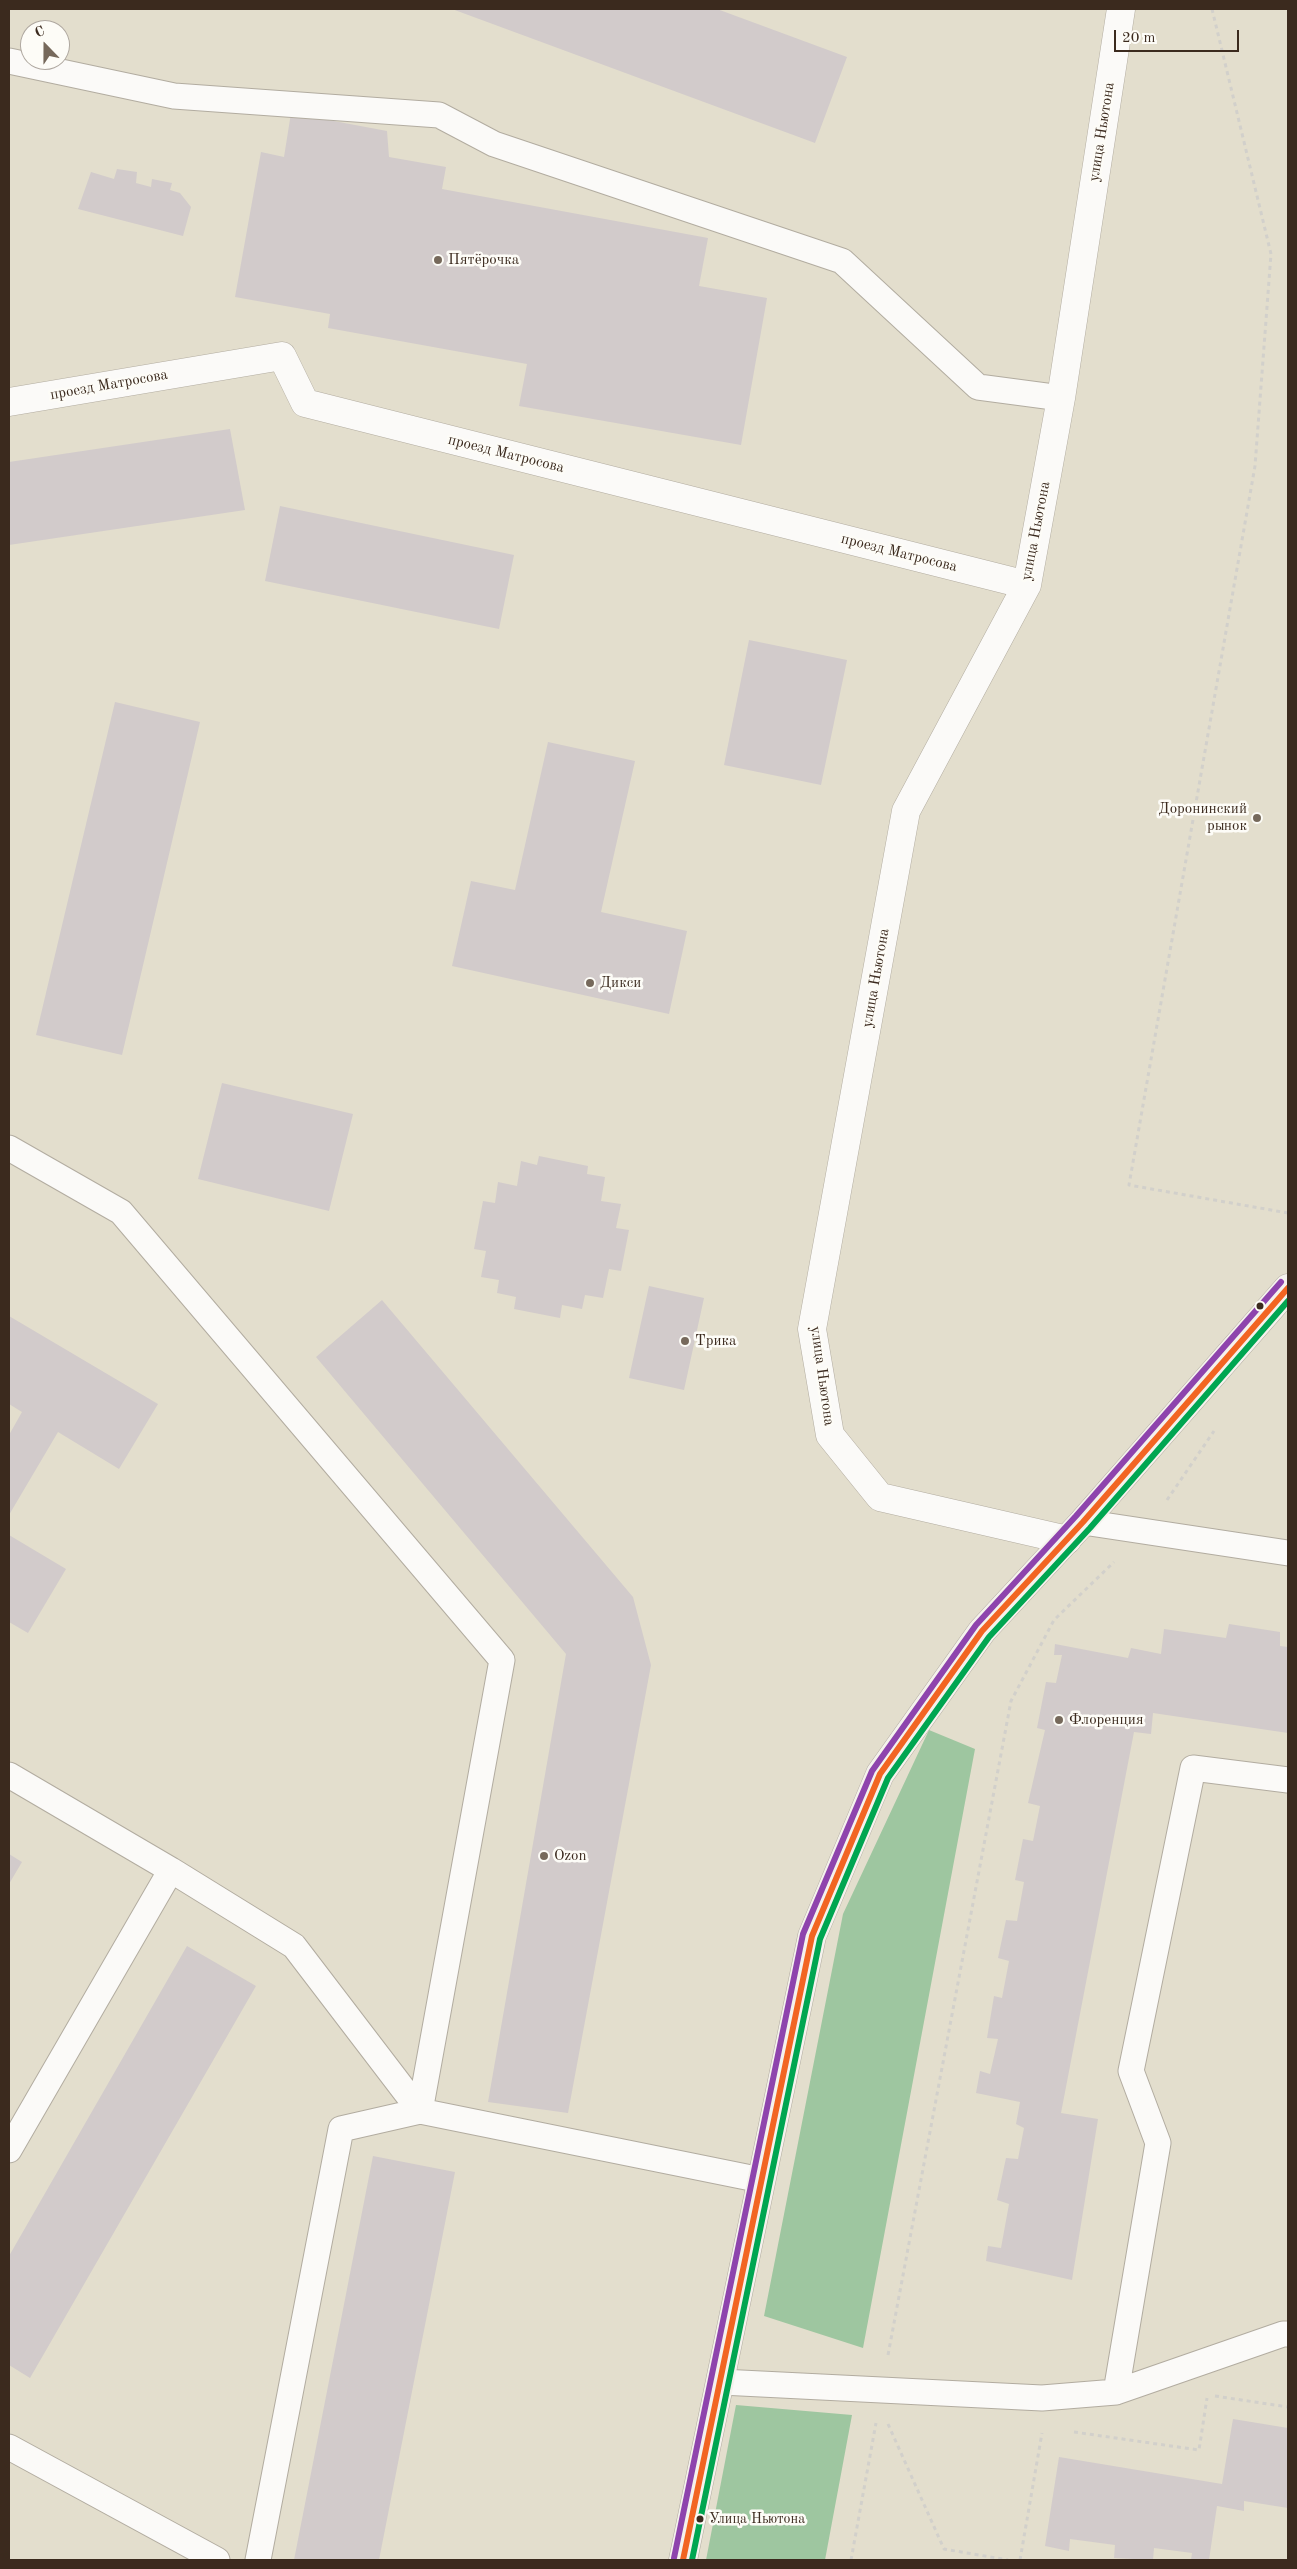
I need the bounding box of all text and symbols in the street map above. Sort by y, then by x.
north arrow [20,20,70,70]
scale bar [1117,20,1242,52]
text: С [33,24,47,40]
text: 20 m [1122,31,1156,46]
street label: улица Ньютона [1085,81,1119,183]
place label: Пятёрочка [448,251,519,269]
marker: Пятёрочка [432,254,444,266]
street label: проезд Матросова [49,366,169,404]
street label: проезд Матросова [446,431,566,477]
street label: улица Ньютона [1018,480,1054,582]
street label: проезд Матросова [839,530,959,576]
place label: Доронинский рынок [1159,800,1247,835]
marker: Доронинский рынок [1251,812,1263,824]
street label: улица Ньютона [858,927,894,1029]
place label: Дикси [600,974,641,992]
marker: Дикси [584,977,596,989]
unlabelled marker [1255,1301,1265,1311]
street label: улица Ньютона [806,1325,838,1427]
place label: Трика [695,1332,736,1350]
marker: Трика [679,1335,691,1347]
place label: Флоренция [1069,1711,1144,1729]
marker: Флоренция [1053,1714,1065,1726]
place label: Ozon [554,1847,587,1865]
marker: Ozon [538,1850,550,1862]
place label: Улица Ньютона [709,2511,805,2527]
marker: Улица Ньютона [695,2514,705,2524]

